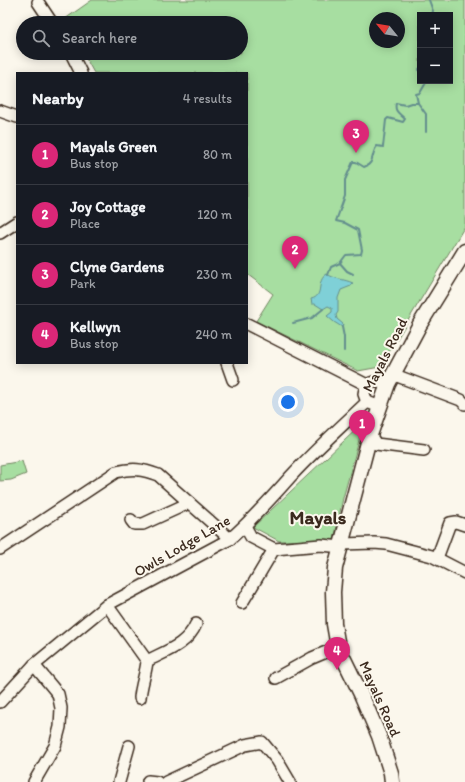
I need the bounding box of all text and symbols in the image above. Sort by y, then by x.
north arrow [369,12,405,48]
map controls [417,12,453,84]
button: + [417,12,453,48]
search box [16,16,248,60]
icon: search [30,27,52,49]
text: Search here [62,29,137,47]
button: − [417,48,453,84]
text: Nearby [32,88,84,108]
text: 4 results [183,91,232,106]
pin: 3 [343,120,369,153]
text: Mayals Green [70,138,157,156]
text: 1 [42,147,48,162]
text: 80 m [203,147,232,162]
text: Bus stop [70,156,118,171]
text: Joy Cottage [70,198,146,216]
text: 2 [42,207,48,222]
text: 120 m [197,207,232,222]
text: Place [70,216,100,231]
pin: 2 [282,236,308,269]
text: Clyne Gardens [70,258,164,276]
text: 3 [41,267,49,282]
text: 230 m [196,267,232,282]
text: Park [70,276,96,291]
street label: Mayals Road [359,314,412,395]
text: Kellwyn [70,318,120,336]
text: 4 [41,327,49,342]
text: 240 m [195,327,232,342]
text: Bus stop [70,336,118,351]
your location [278,392,298,412]
pin: 1 [349,410,375,443]
district label: Mayals [290,506,347,529]
street label: Owls Lodge Lane [131,511,233,581]
pin: 4 [324,637,350,670]
street label: Mayals Road [355,658,405,740]

